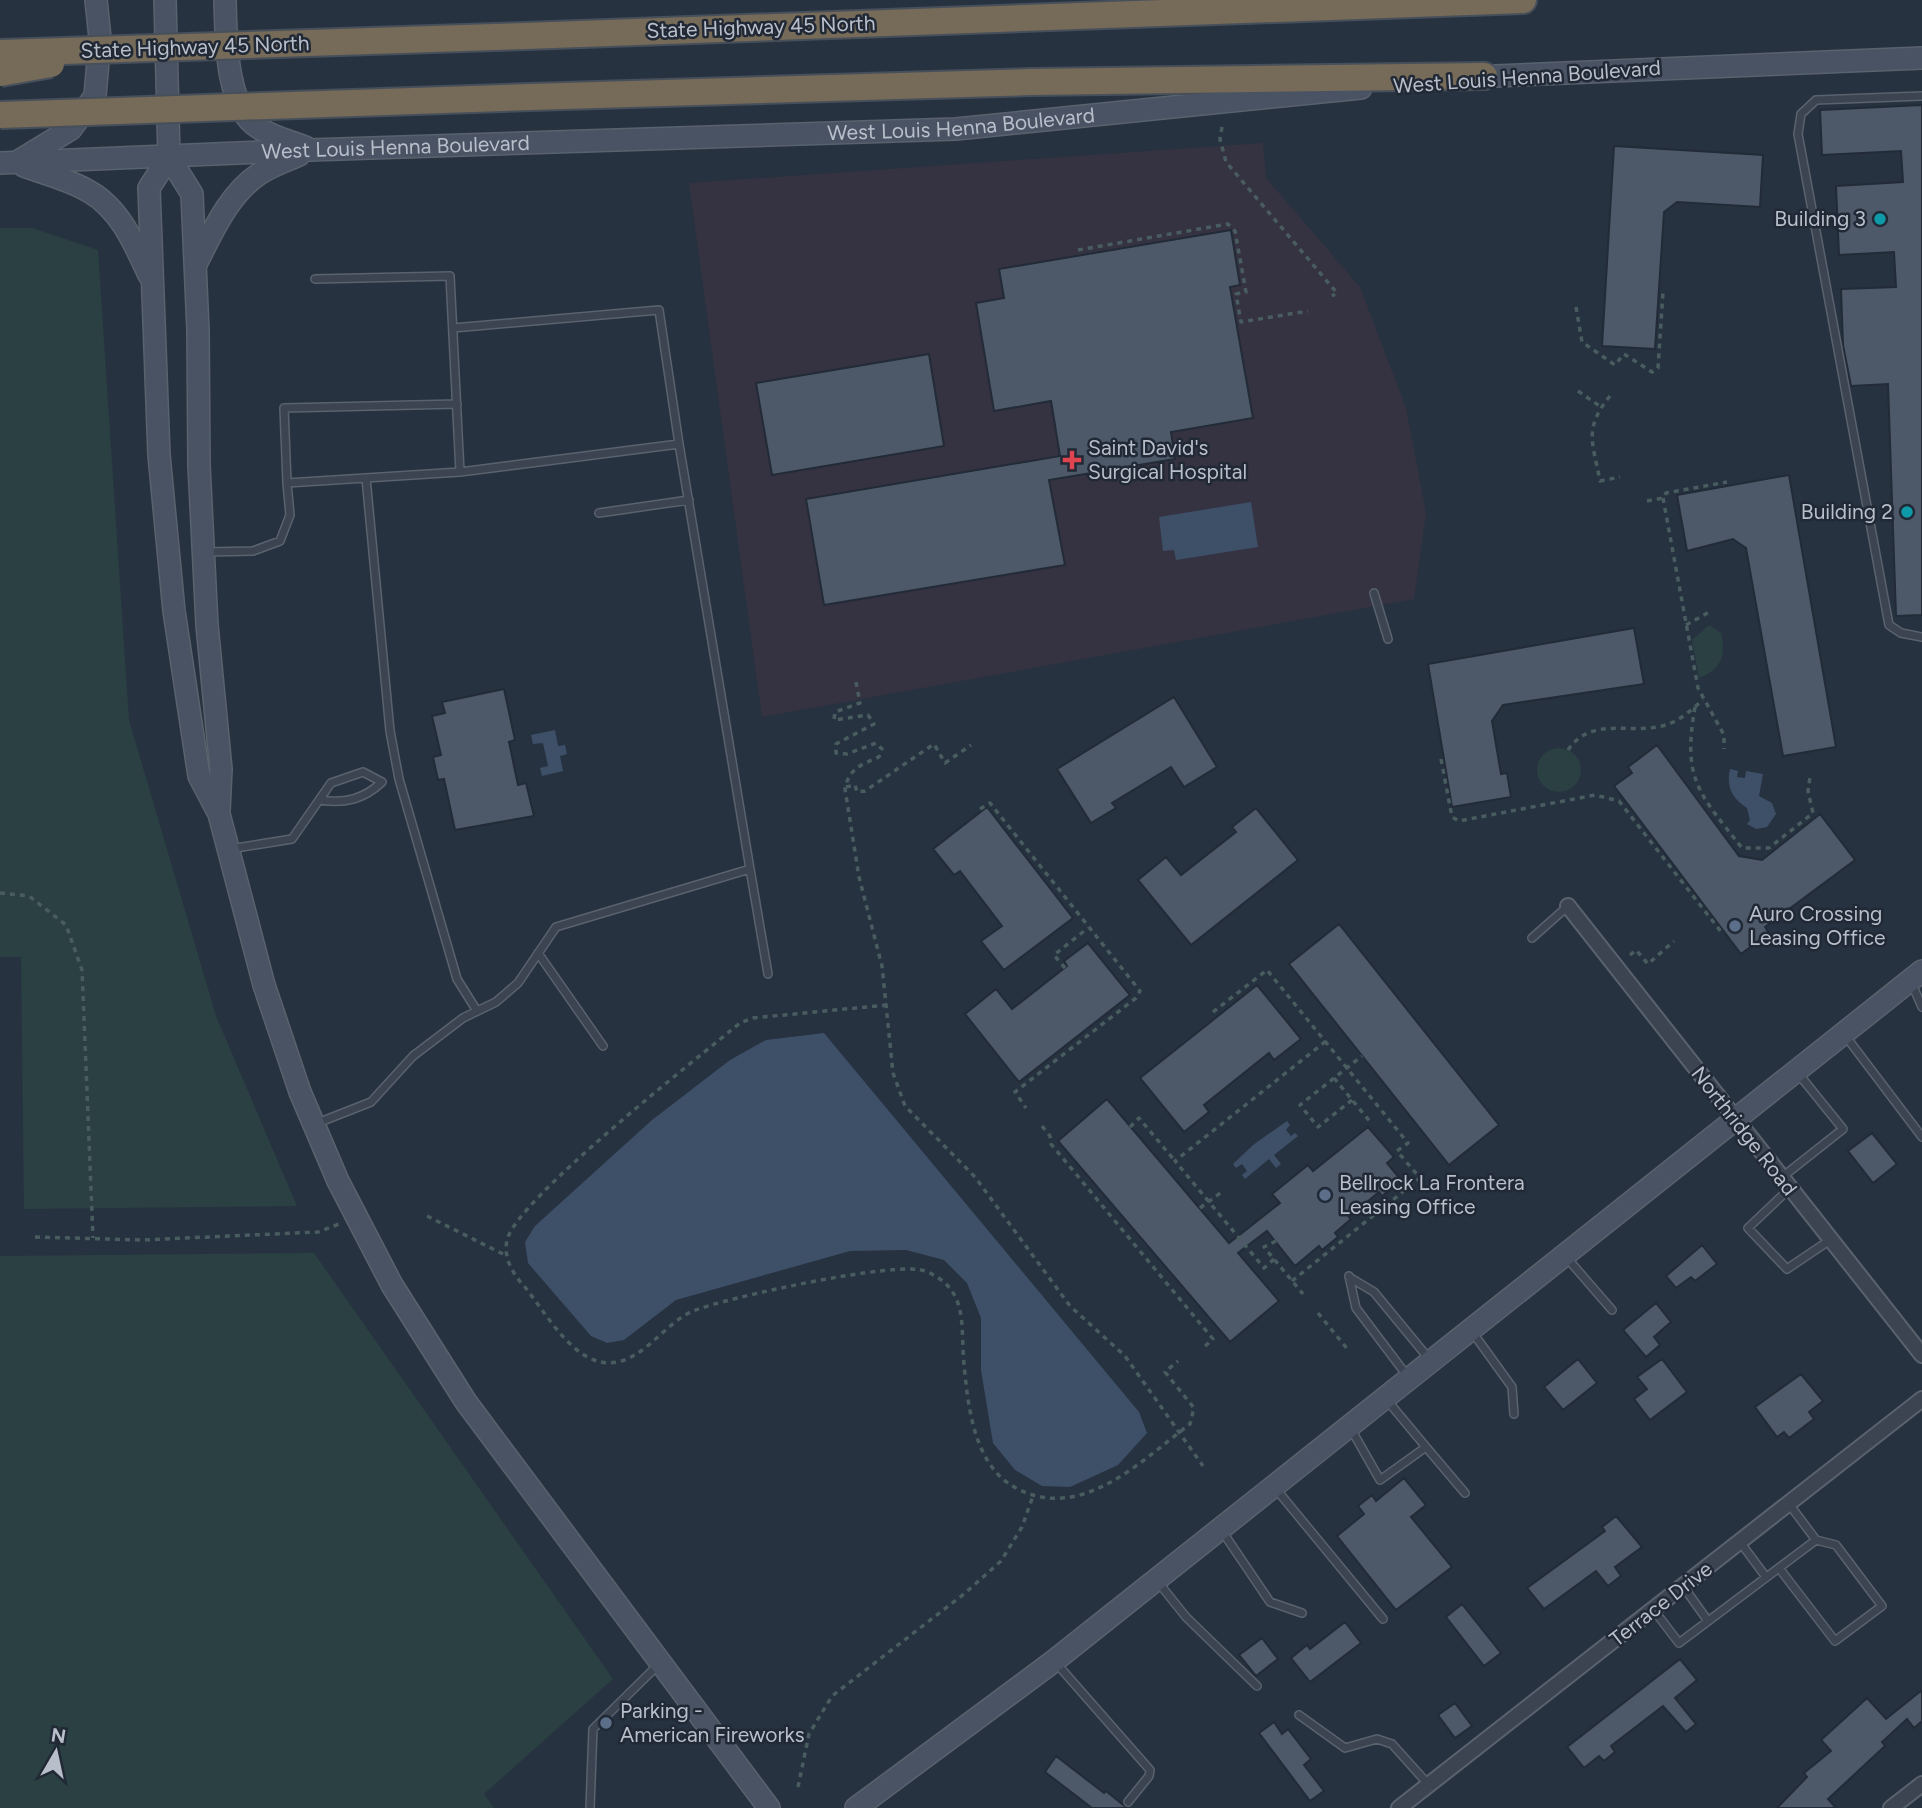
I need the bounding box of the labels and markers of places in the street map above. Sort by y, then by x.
place label: Building 3 [1774,206,1866,231]
marker: Building 3 [1872,211,1888,227]
place label: Saint David's Surgical Hospital [1088,435,1247,484]
marker: Saint David's Surgical Hospital [1062,450,1082,470]
place label: Building 2 [1801,499,1893,524]
marker: Building 2 [1899,504,1915,520]
place label: Auro Crossing Leasing Office [1749,901,1885,950]
marker: Auro Crossing Leasing Office [1727,918,1743,934]
place label: Bellrock La Frontera Leasing Office [1339,1170,1525,1219]
marker: Bellrock La Frontera Leasing Office [1317,1187,1333,1203]
place label: Parking - American Fireworks [620,1698,805,1747]
marker: Parking - American Fireworks [598,1715,614,1731]

